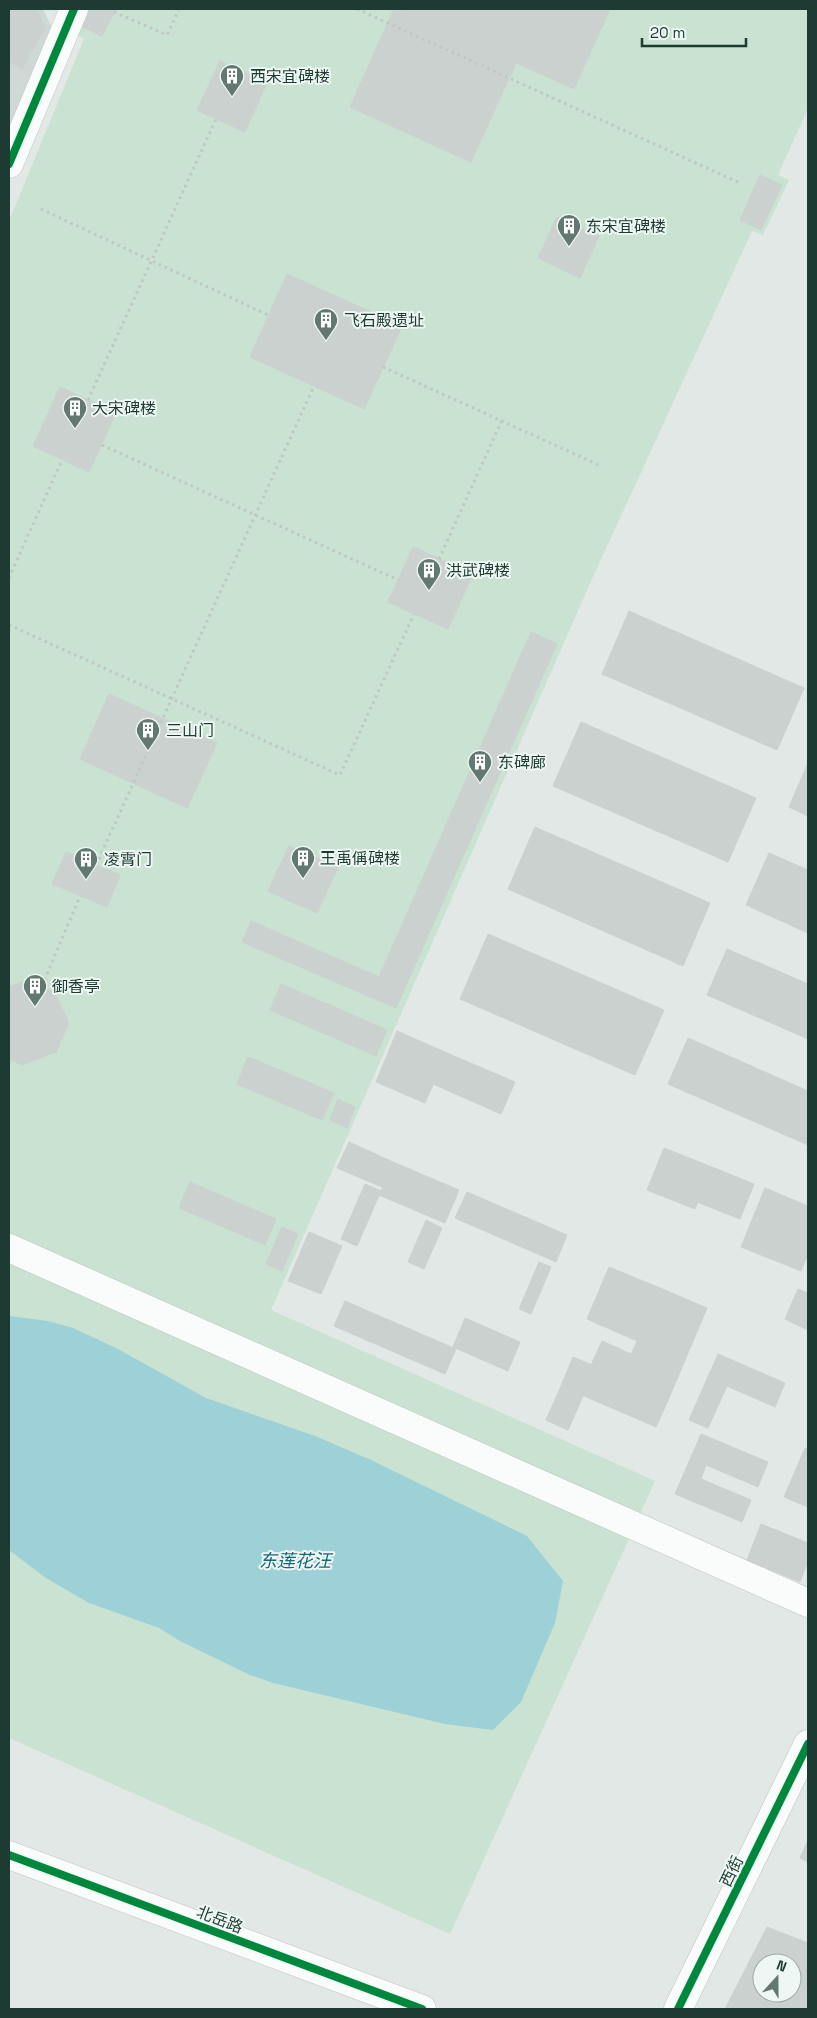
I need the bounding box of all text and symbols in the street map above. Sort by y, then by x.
scale bar [642,15,746,47]
text: 20 m [650,23,685,42]
building icon: 西宋宜碑楼 [219,63,245,97]
place label: 西宋宜碑楼 [250,66,330,87]
building icon: 东宋宜碑楼 [556,213,582,247]
place label: 东宋宜碑楼 [586,216,666,237]
building icon: 飞石殿遗址 [313,307,339,341]
place label: 飞石殿遗址 [344,310,424,331]
building icon: 大宋碑楼 [62,395,88,429]
place label: 大宋碑楼 [92,398,156,419]
building icon: 洪武碑楼 [416,557,442,591]
place label: 洪武碑楼 [446,560,510,581]
building icon: 三山门 [135,717,161,751]
place label: 三山门 [166,720,214,741]
building icon: 东碑廊 [467,749,493,783]
place label: 东碑廊 [498,752,546,773]
building icon: 王禹偁碑楼 [290,845,316,879]
building icon: 凌霄门 [73,846,99,880]
place label: 王禹偁碑楼 [320,848,400,869]
place label: 凌霄门 [104,849,152,870]
building icon: 御香亭 [22,973,48,1007]
place label: 御香亭 [52,976,100,997]
water label: 东莲花汪 [259,1549,334,1572]
street label: 西街 [715,1852,748,1890]
street label: 北岳路 [194,1901,246,1938]
north arrow [752,1953,802,2003]
text: N [774,1956,789,1976]

